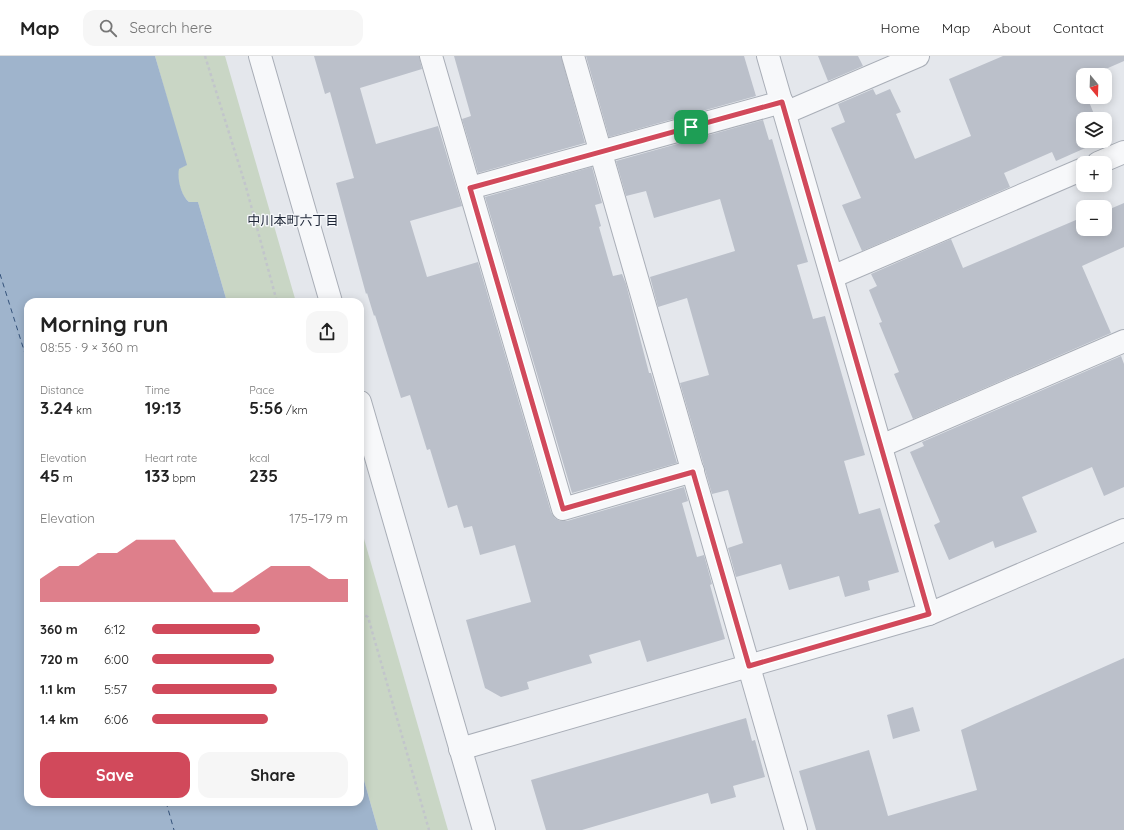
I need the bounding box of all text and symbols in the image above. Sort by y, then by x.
search box [83,10,363,46]
text: Map [20,16,59,40]
icon: search [97,17,119,39]
text: Search here [129,18,212,37]
text: Home [881,19,920,37]
text: Map [942,19,970,37]
text: About [992,19,1031,37]
text: Contact [1053,19,1104,37]
north arrow [1076,68,1112,104]
map controls [1076,68,1112,236]
pin [674,110,708,144]
button: layers [1076,112,1112,148]
icon: arrive [680,116,702,138]
button: + [1076,156,1112,192]
button: − [1076,200,1112,236]
district label: 中川本町六丁目 [247,212,339,228]
text: Morning run [40,310,168,338]
button: share [306,311,348,353]
text: 08:55 · 9 × 360 m [40,339,138,355]
text: Distance [40,383,84,397]
text: Time [145,383,170,397]
text: Pace [249,383,274,397]
text: 3.24 [40,397,73,418]
text: 19:13 [145,397,181,418]
text: 5:56 [249,397,283,418]
text: km [73,403,92,417]
text: /km [283,403,308,417]
text: Elevation [40,451,86,465]
text: Heart rate [145,451,197,465]
text: kcal [249,451,270,465]
text: 45 [40,465,60,486]
text: 133 [145,465,170,486]
text: 235 [249,465,278,486]
text: m [60,471,73,485]
text: bpm [170,471,196,485]
text: Elevation [40,510,95,526]
text: 175–179 m [289,510,348,526]
text: 360 m [40,621,78,637]
text: 6:12 [104,621,125,637]
text: 720 m [40,651,78,667]
text: 6:00 [104,651,129,667]
text: 1.1 km [40,681,76,697]
text: 5:57 [104,681,127,697]
text: 1.4 km [40,711,79,727]
text: 6:06 [104,711,128,727]
button: Save [40,752,190,798]
button: Share [198,752,348,798]

